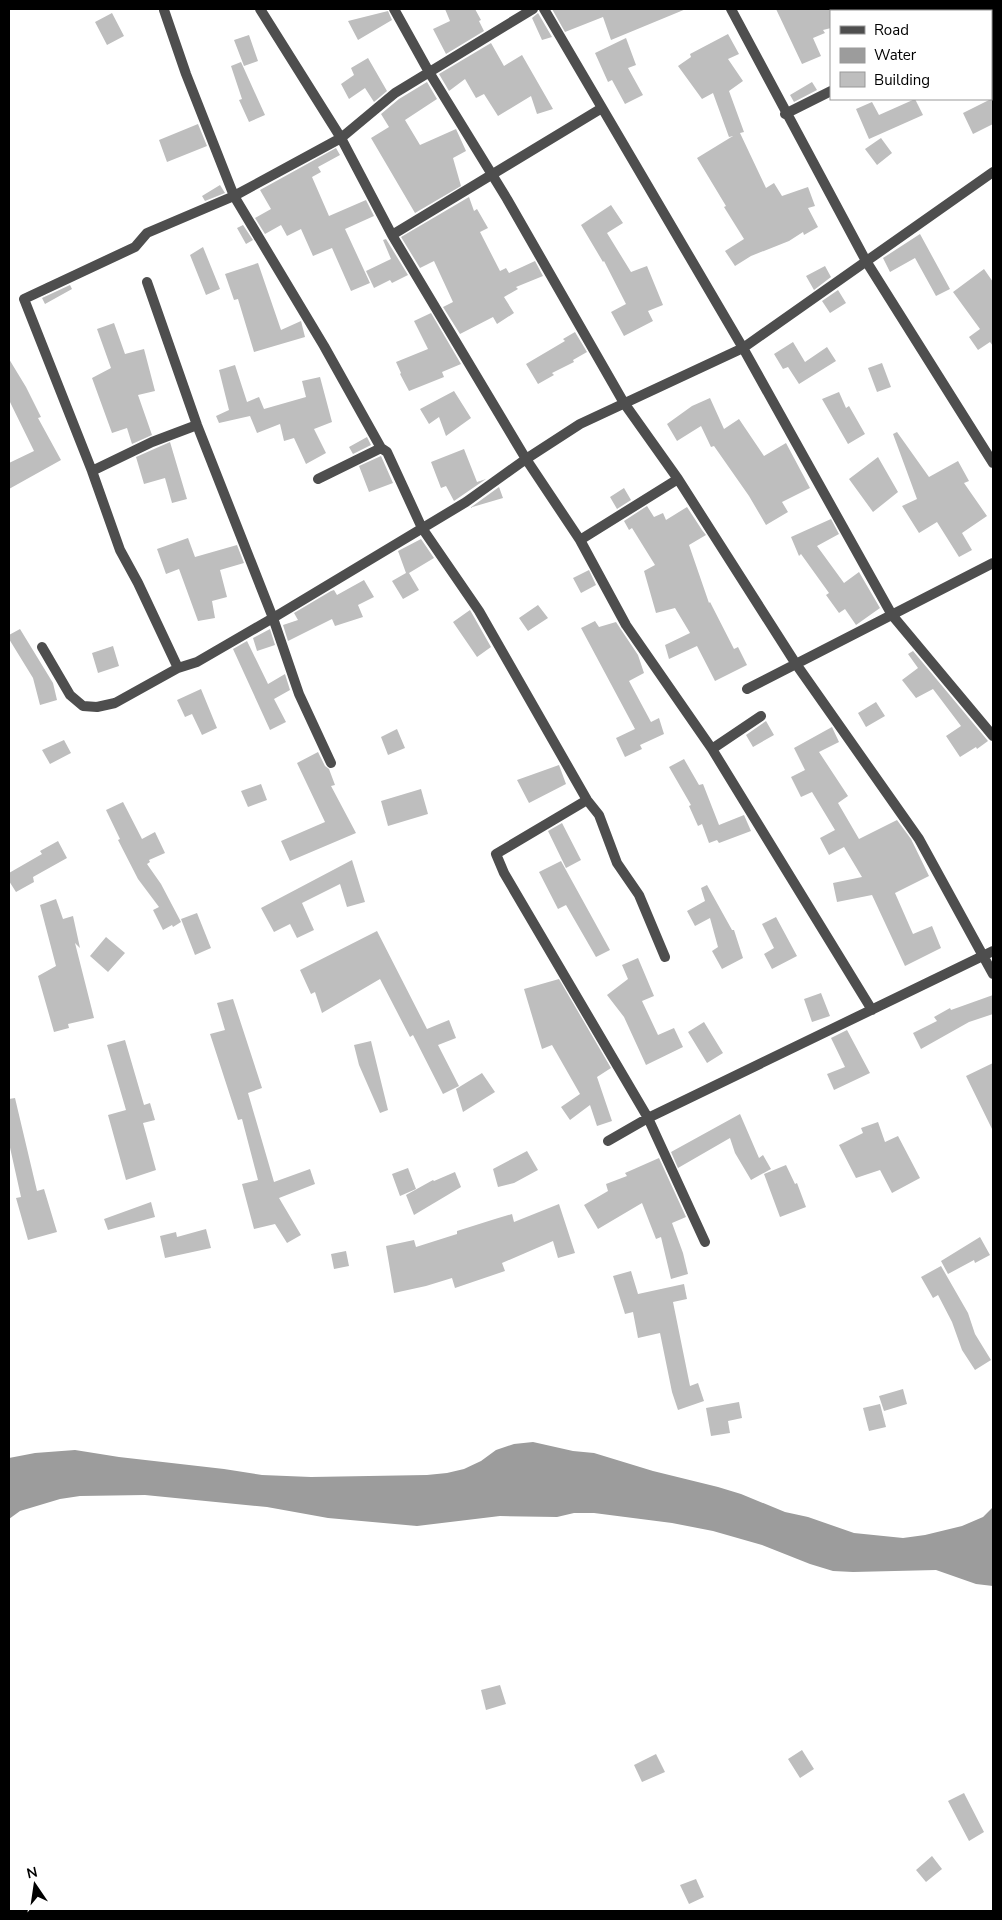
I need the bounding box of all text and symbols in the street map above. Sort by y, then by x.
legend [830,10,992,100]
text: Road [874,20,909,40]
text: Water [874,45,917,65]
text: Building [874,70,930,90]
north arrow [10,1860,60,1910]
text: N [25,1862,39,1883]

